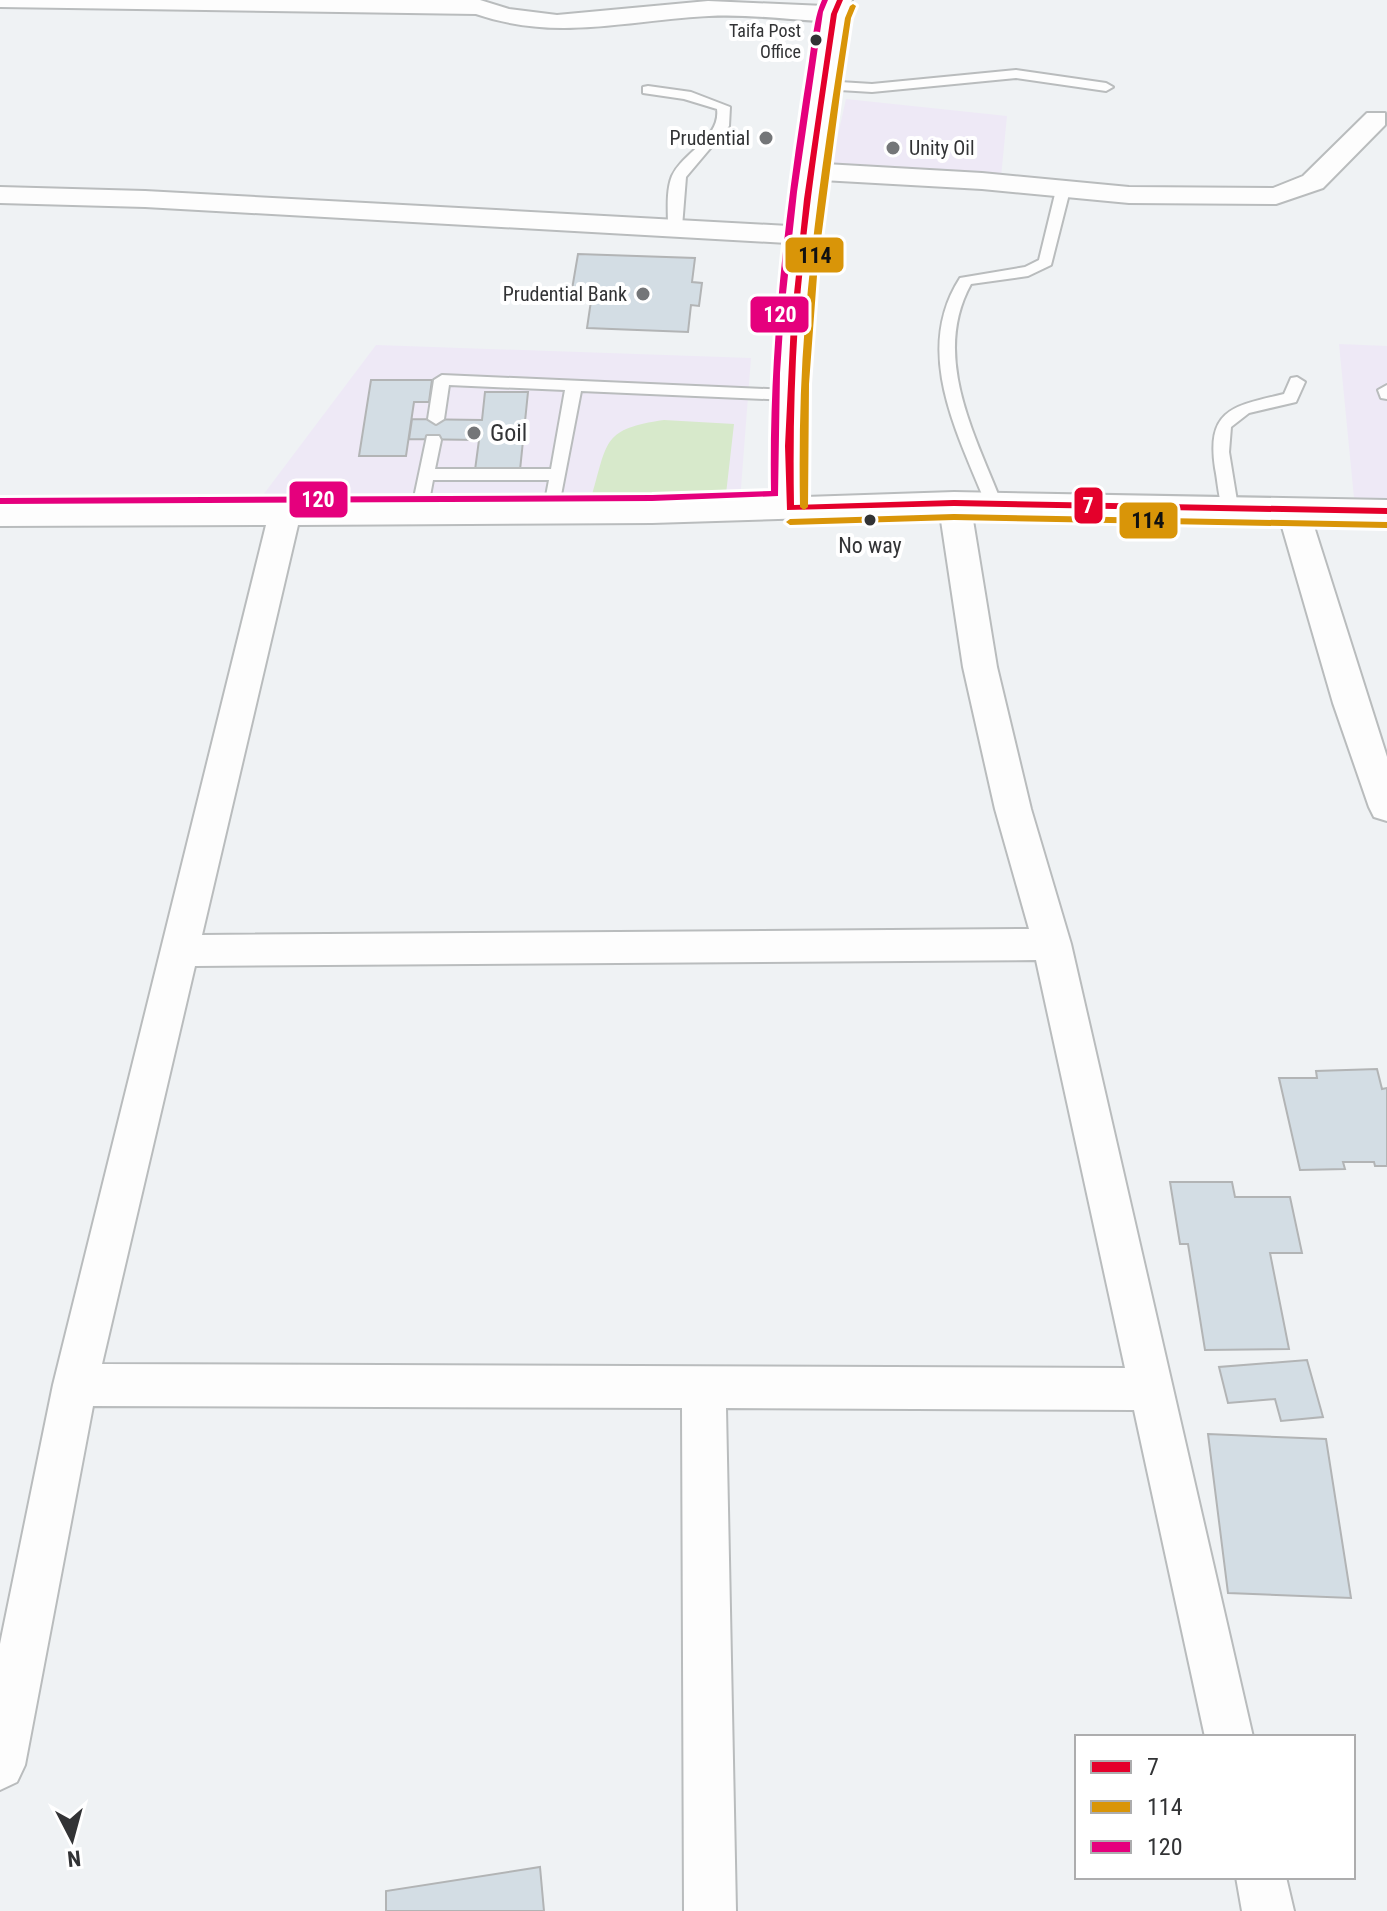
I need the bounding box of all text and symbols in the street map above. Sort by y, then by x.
place label: Taifa Post Office [729,20,801,62]
marker: Taifa Post Office [808,32,824,48]
place label: Prudential [669,126,750,150]
marker: Prudential [757,129,775,147]
place label: Unity Oil [909,136,975,160]
marker: Unity Oil [884,139,902,157]
line badge: 114 [784,236,845,274]
text: 114 [798,243,832,268]
place label: Prudential Bank [503,282,627,306]
marker: Prudential Bank [634,285,652,303]
line badge: 120 [749,295,810,334]
text: 120 [763,302,797,327]
place label: Goil [490,419,527,447]
marker: Goil [465,424,483,442]
line badge: 120 [288,480,349,519]
line badge: 7 [1073,486,1104,525]
text: 120 [301,487,335,512]
text: 7 [1082,493,1094,518]
line badge: 114 [1118,501,1179,540]
text: 114 [1131,508,1165,533]
marker: No way [862,512,878,528]
place label: No way [838,533,902,558]
legend [1075,1735,1355,1879]
text: 7 [1147,1753,1159,1781]
text: 114 [1147,1793,1183,1821]
north arrow [32,1799,112,1879]
text: 120 [1147,1833,1183,1861]
text: N [66,1845,82,1872]

